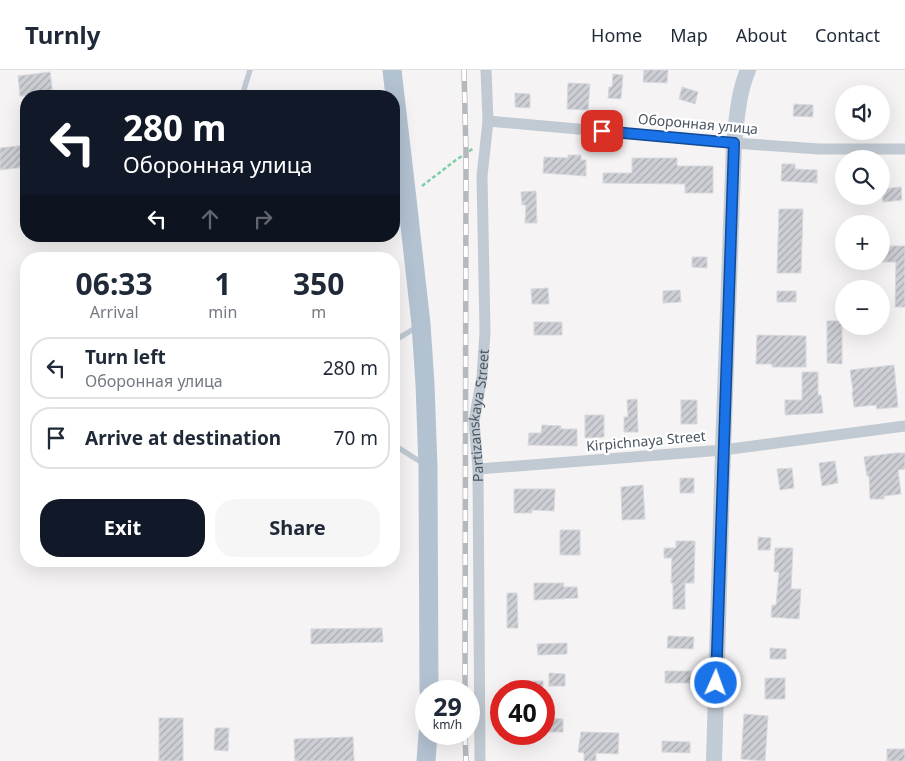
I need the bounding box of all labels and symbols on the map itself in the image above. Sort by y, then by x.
street label: Оборонная улица [637,109,759,138]
pin [581,110,623,152]
street label: Partizanskaya Street [464,348,493,482]
street label: Kirpichnaya Street [585,426,707,455]
position arrow [689,656,741,708]
speed limit sign: 40 [490,680,555,745]

